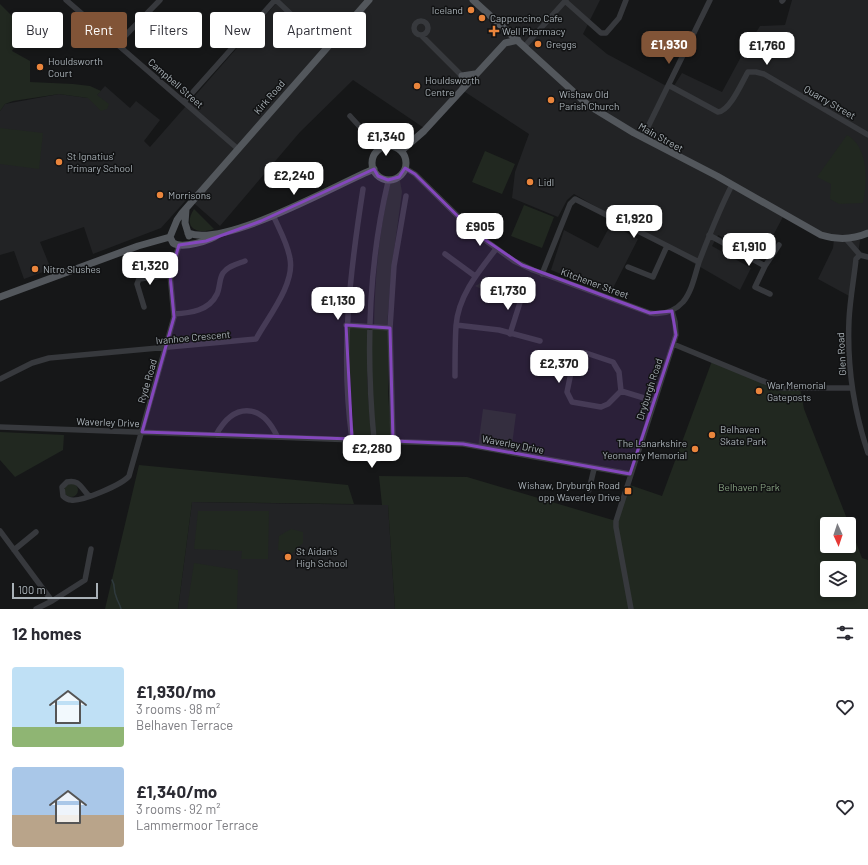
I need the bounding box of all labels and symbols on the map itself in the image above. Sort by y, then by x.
place label: Iceland [432,4,463,16]
marker: Iceland [466,5,476,15]
place label: Cappuccino Cafe [490,12,563,24]
marker: Cappuccino Cafe [477,13,487,23]
place label: Well Pharmacy [502,25,566,37]
marker: Well Pharmacy [489,26,499,36]
pin: £1,930 [636,31,702,65]
pin: £1,760 [734,32,800,66]
place label: Greggs [546,38,577,50]
marker: Greggs [533,39,543,49]
place label: Houldsworth Court [48,55,103,79]
street label: Campbell Street [146,56,206,111]
marker: Houldsworth Court [35,62,45,72]
place label: Houldsworth Centre [425,74,480,98]
street label: Kirk Road [251,77,287,117]
marker: Houldsworth Centre [412,81,422,91]
street label: Quarry Street [802,82,858,122]
place label: Wishaw Old Parish Church [559,88,619,112]
marker: Wishaw Old Parish Church [546,95,556,105]
street label: Main Street [636,120,686,154]
pin: £1,340 [353,123,419,157]
place label: St Ignatius' Primary School [67,150,133,174]
marker: St Ignatius' Primary School [54,157,64,167]
pin: £2,240 [261,162,327,196]
place label: Lidl [538,176,554,188]
marker: Lidl [525,177,535,187]
place label: Morrisons [168,189,211,201]
marker: Morrisons [155,190,165,200]
pin: £1,920 [601,205,667,239]
pin: £905 [456,213,504,247]
pin: £1,910 [716,233,782,267]
pin: £1,320 [117,252,183,286]
place label: Nitro Slushes [43,263,101,275]
marker: Nitro Slushes [30,264,40,274]
street label: Kitchener Street [559,265,631,301]
pin: £1,730 [475,277,541,311]
pin: £1,130 [305,287,371,321]
street label: Ivanhoe Crescent [155,328,231,346]
street label: Glen Road [834,332,848,376]
pin: £2,370 [526,350,592,384]
street label: Ryde Road [135,357,159,405]
street label: Dryburgh Road [633,357,665,421]
place label: War Memorial Gateposts [767,379,826,403]
marker: War Memorial Gateposts [754,386,764,396]
street label: Waverley Drive [76,415,140,429]
place label: Belhaven Skate Park [720,423,766,447]
marker: Belhaven Skate Park [707,430,717,440]
street label: Waverley Drive [481,432,545,456]
pin: £2,280 [339,435,405,469]
place label: The Lanarkshire Yeomanry Memorial [602,437,687,461]
marker: The Lanarkshire Yeomanry Memorial [690,444,700,454]
place label: Wishaw, Dryburgh Road opp Waverley Drive [518,479,620,503]
park label: Belhaven Park [718,481,780,493]
marker: Wishaw, Dryburgh Road opp Waverley Drive [623,486,633,496]
north arrow [820,517,856,553]
place label: St Aidan's High School [296,545,347,569]
marker: St Aidan's High School [283,552,293,562]
scale bar [12,581,98,600]

